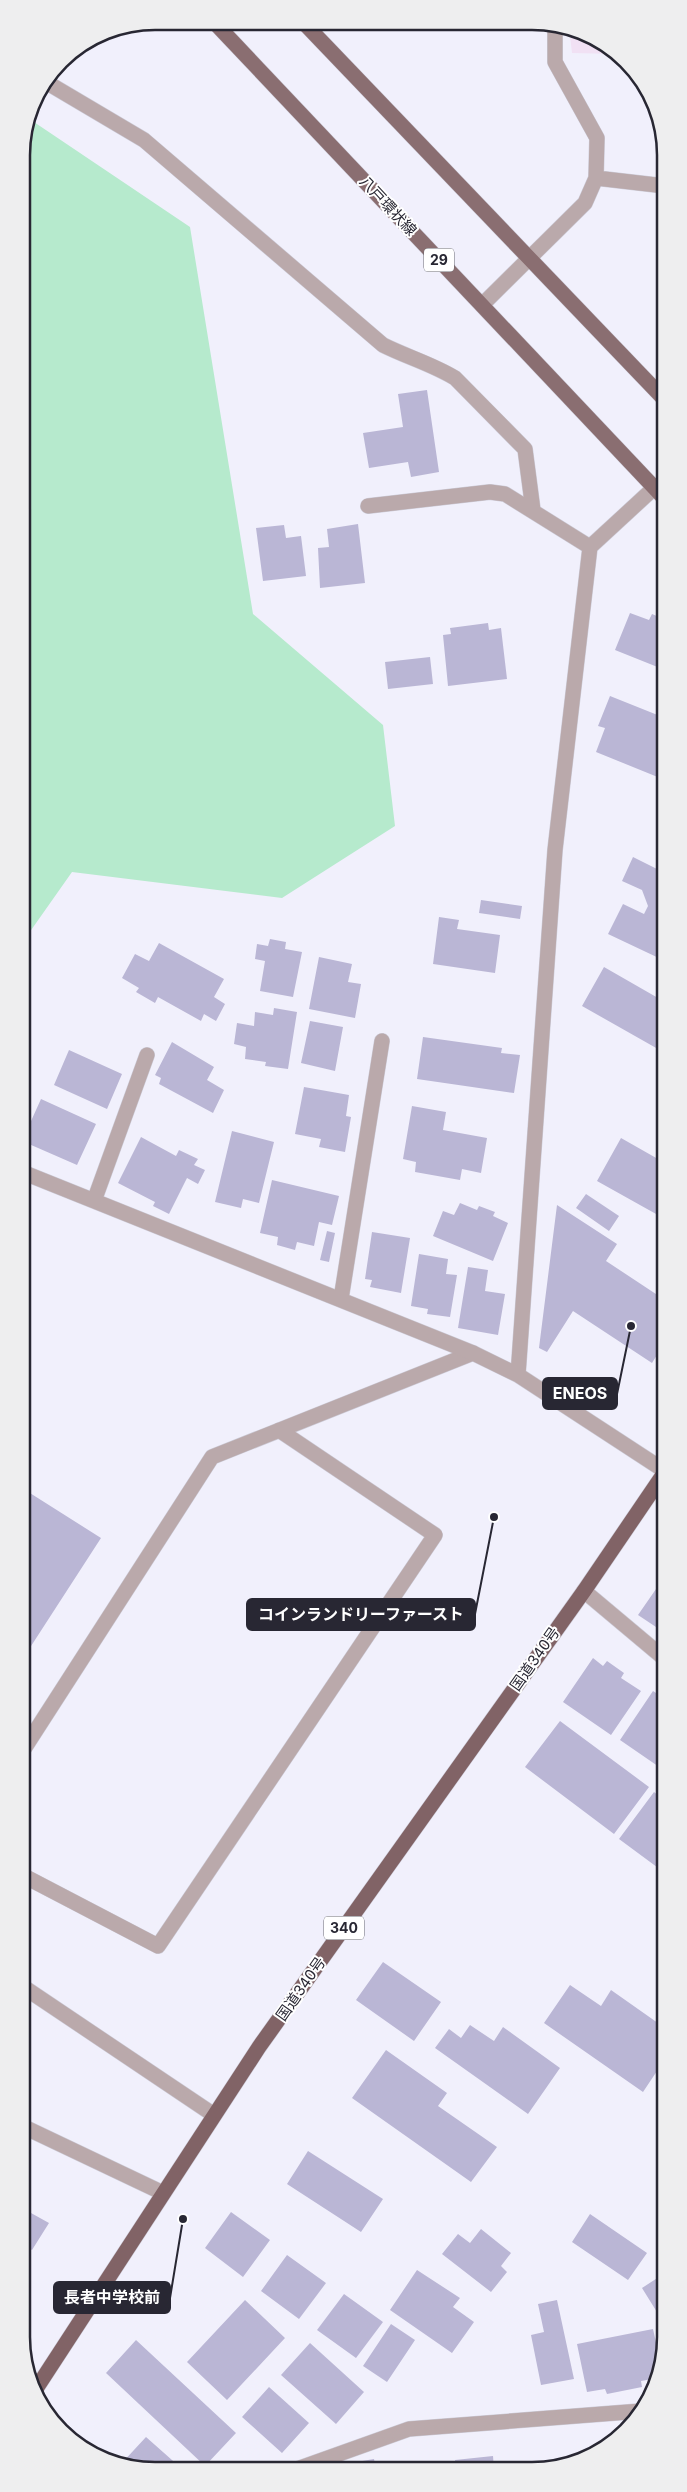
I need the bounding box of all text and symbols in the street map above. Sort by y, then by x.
street label: 八戸環状線 [356,172,421,240]
road number: 29 [424,248,454,272]
callout: ENEOS [543,1378,617,1409]
text: ENEOS [553,1383,607,1403]
callout: コインランドリーファースト [247,1599,475,1630]
text: コインランドリーファースト [258,1604,464,1624]
street label: 国道340号 [506,1623,563,1694]
road number: 340 [324,1916,364,1940]
street label: 国道340号 [272,1953,329,2024]
callout: 長者中学校前 [54,2282,170,2313]
text: 長者中学校前 [64,2287,160,2307]

